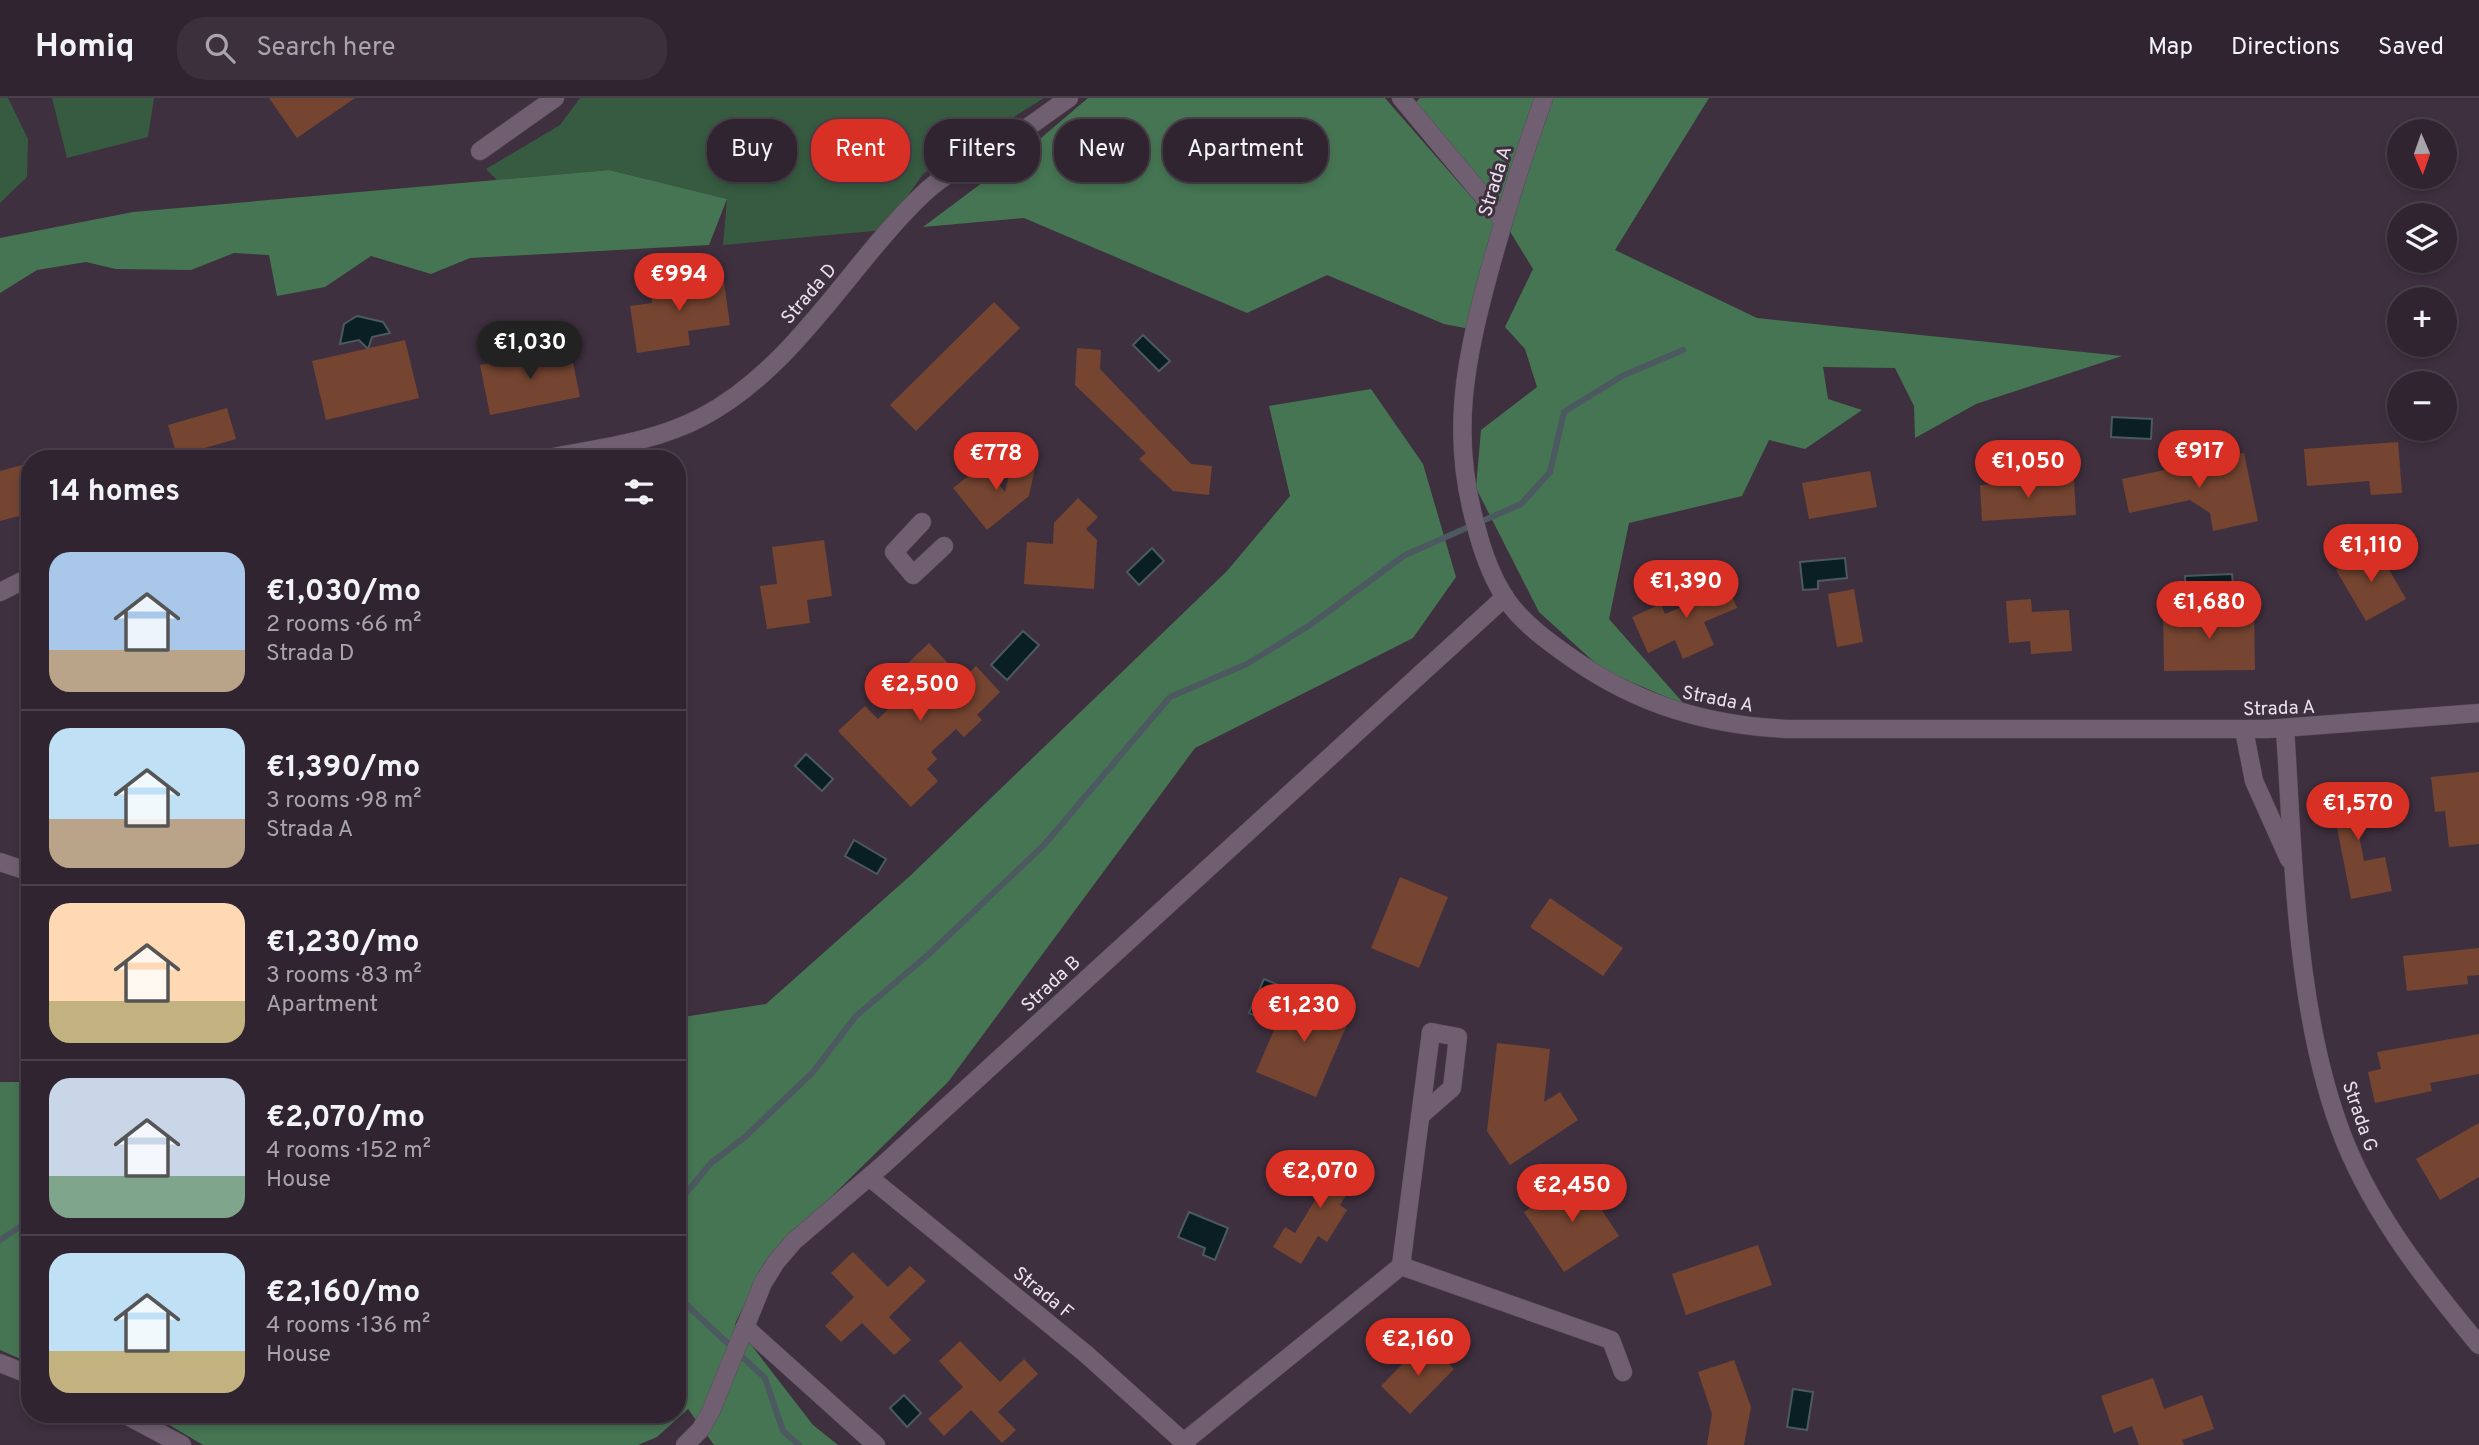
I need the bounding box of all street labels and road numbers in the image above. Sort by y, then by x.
street label: Strada A [1474,144,1518,220]
street label: Strada D [777,259,843,330]
street label: Strada A [1680,681,1755,719]
street label: Strada A [2243,696,2316,722]
street label: Strada B [1017,951,1086,1018]
street label: Strada G [2336,1078,2382,1155]
street label: Strada F [1008,1262,1078,1325]

